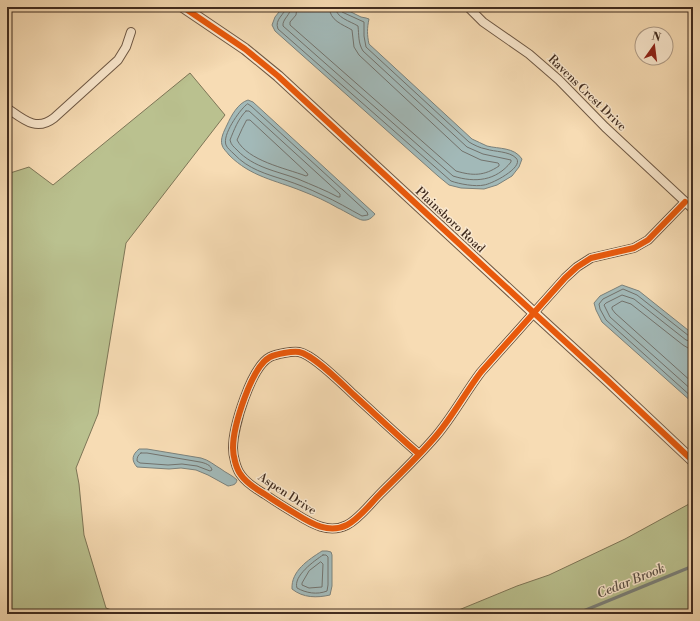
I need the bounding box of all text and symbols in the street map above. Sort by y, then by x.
north arrow [634,26,674,66]
text: N [650,29,662,45]
street label: Ravens Crest Drive [545,52,629,134]
street label: Plainsboro Road [412,184,488,256]
street label: Aspen Drive [254,469,319,518]
water label: Cedar Brook [595,560,668,602]

